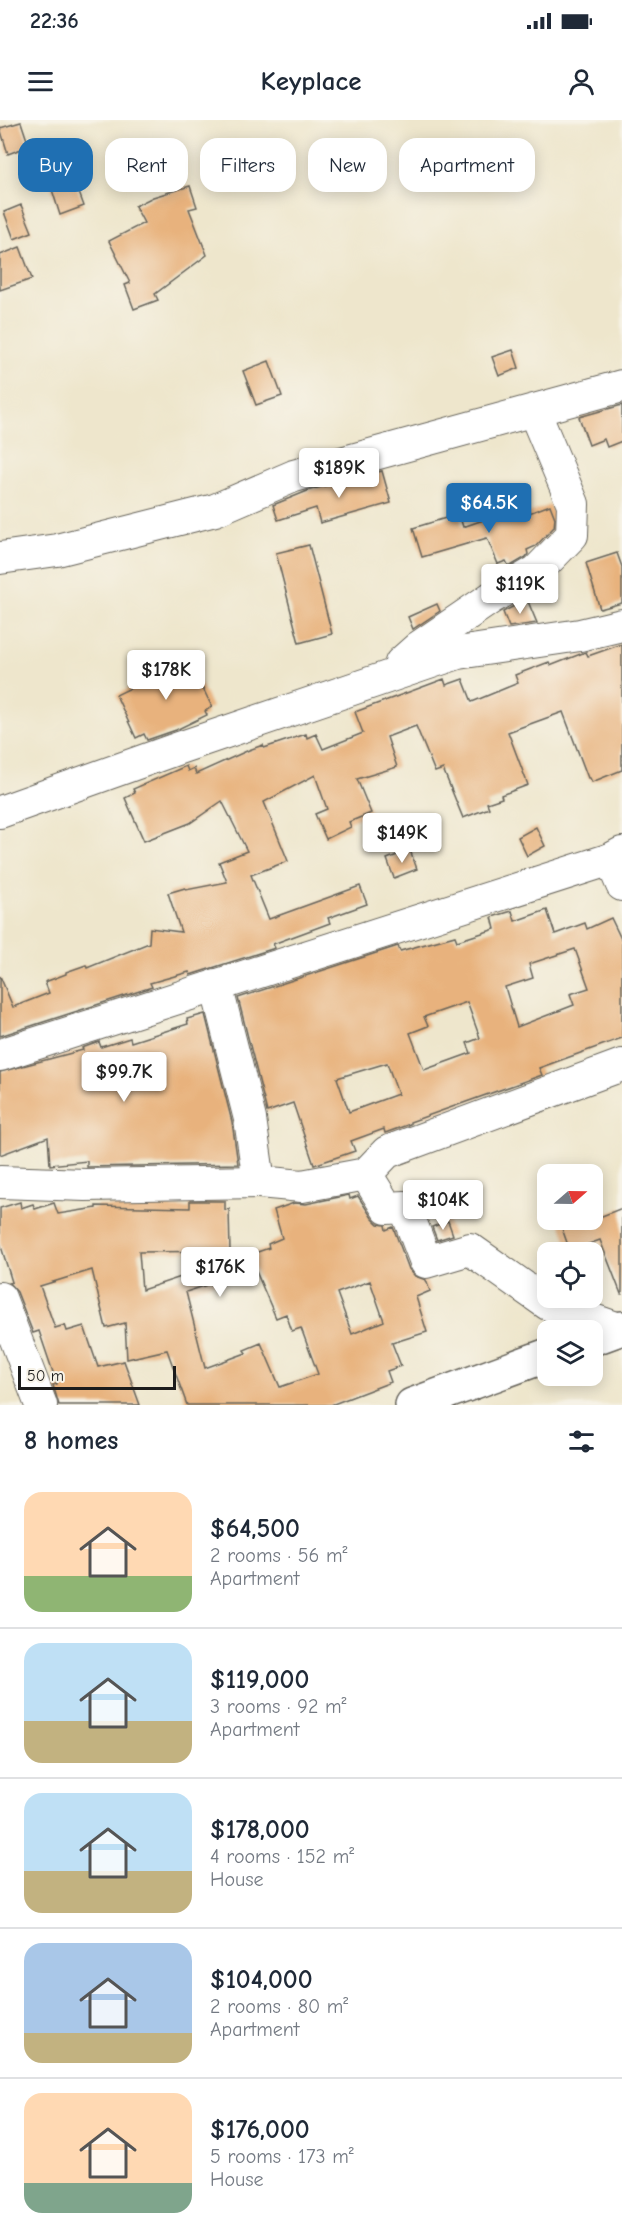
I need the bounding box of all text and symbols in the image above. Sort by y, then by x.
text: 22:36 [30,8,79,34]
icon: menu [24,65,57,98]
icon: person [565,65,598,98]
text: Keyplace [261,66,361,97]
chip: Buy [18,138,93,192]
chip: Rent [105,138,188,192]
chip: Filters [200,138,296,192]
chip: New [308,138,387,192]
chip: Apartment [399,138,535,192]
pin: $189K [297,448,381,499]
text: $189K [313,456,365,479]
pin: $64.5K [440,483,538,534]
text: $64.5K [460,491,518,514]
pin: $119K [478,564,562,615]
text: $119K [495,572,545,595]
pin: $178K [124,650,208,701]
text: $178K [141,658,191,681]
pin: $149K [360,813,444,864]
text: $149K [377,821,427,844]
pin: $99.7K [75,1052,173,1103]
text: $99.7K [96,1060,152,1083]
north arrow [537,1164,603,1230]
map controls [537,1164,603,1386]
pin: $104K [401,1180,485,1231]
text: $104K [417,1188,469,1211]
button: locate [537,1242,603,1308]
pin: $176K [178,1247,262,1298]
text: $176K [195,1255,245,1278]
button: layers [537,1320,603,1386]
scale bar [18,1363,176,1390]
text: 50 m [27,1367,64,1385]
icon: filters [565,1425,598,1458]
text: 8 homes [24,1426,118,1456]
text: $64,500 [210,1514,300,1544]
icon: home [72,1516,144,1588]
text: 2 rooms · 56 m² [210,1544,348,1567]
text: Apartment [210,1567,300,1590]
text: $119,000 [210,1665,309,1695]
icon: home [72,1667,144,1739]
text: 3 rooms · 92 m² [210,1695,347,1718]
text: Apartment [210,1718,300,1741]
text: $178,000 [210,1815,310,1845]
icon: home [72,1817,144,1889]
text: 4 rooms · 152 m² [210,1845,354,1868]
text: House [210,1868,264,1891]
text: $104,000 [210,1965,313,1995]
icon: home [72,1967,144,2039]
text: 2 rooms · 80 m² [210,1995,348,2018]
text: Apartment [210,2018,300,2041]
text: $176,000 [210,2115,310,2145]
icon: home [72,2117,144,2189]
text: 5 rooms · 173 m² [210,2145,354,2168]
text: House [210,2168,264,2191]

